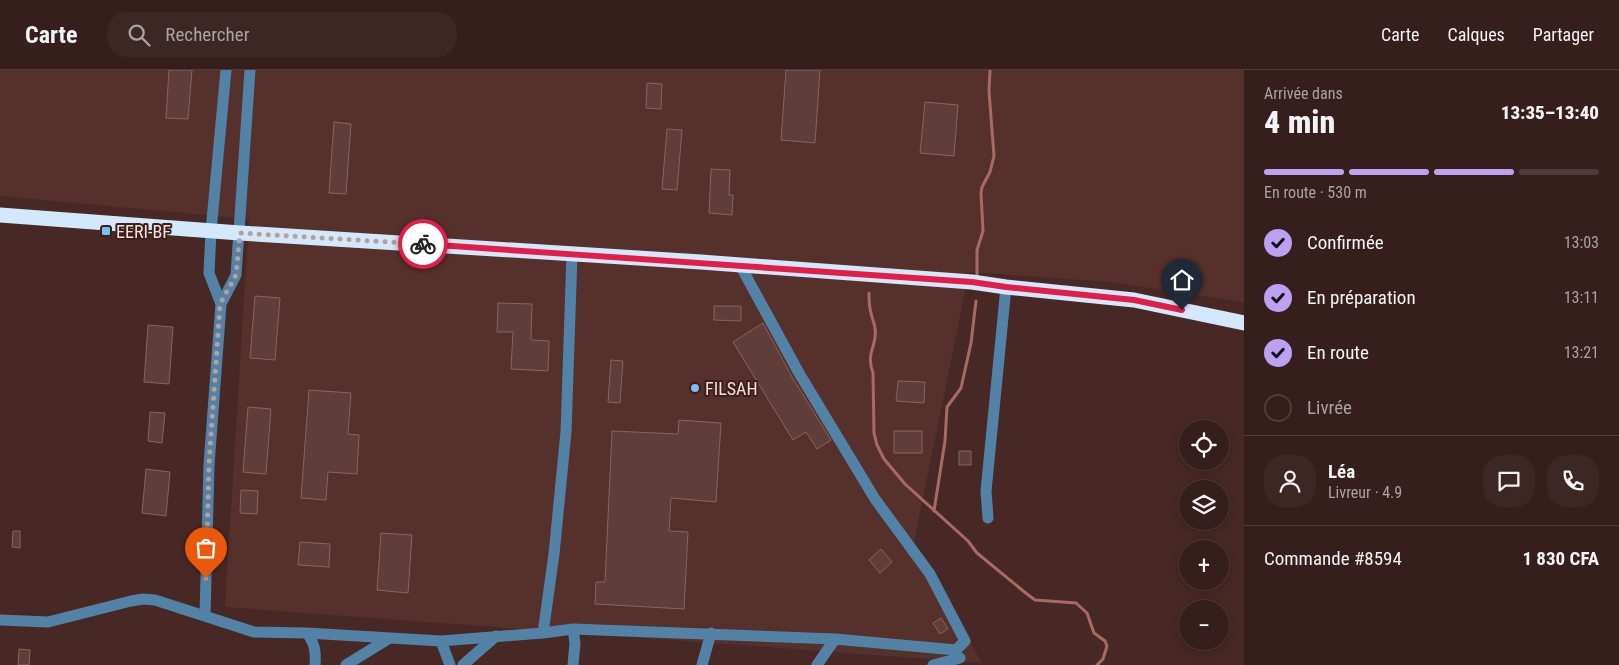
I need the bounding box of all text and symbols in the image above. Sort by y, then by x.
search box [107,12,457,57]
text: Carte [25,21,77,49]
icon: search [125,21,153,49]
text: Rechercher [165,23,249,46]
text: Carte [1381,24,1420,45]
text: Calques [1448,24,1505,45]
text: Partager [1533,24,1594,45]
text: Arrivée dans [1264,84,1343,103]
text: 13:35–13:40 [1501,101,1599,124]
text: 4 min [1264,103,1335,141]
text: En route · 530 m [1264,183,1367,202]
courier [398,219,448,269]
place label: EERI-BF [116,221,171,242]
marker: EERI-BF [100,225,112,237]
icon: check [1264,229,1292,257]
icon: bike [409,230,437,258]
text: Confirmée [1307,231,1384,254]
text: 13:03 [1564,233,1599,252]
pin [1161,259,1203,310]
icon: home [1168,266,1196,294]
icon: check [1264,284,1292,312]
text: En préparation [1307,286,1416,309]
text: 13:11 [1564,288,1599,307]
icon: check [1264,339,1292,367]
text: En route [1307,341,1369,364]
text: 13:21 [1564,343,1599,362]
place label: FILSAH [705,378,758,399]
marker: FILSAH [689,382,701,394]
text: Livrée [1307,396,1352,419]
map controls [1179,420,1229,650]
button: locate [1179,420,1229,470]
button: person [1264,455,1316,507]
button: chat [1483,455,1535,507]
button: phone [1547,455,1599,507]
text: Léa [1328,460,1355,483]
button: layers [1179,480,1229,530]
text: Livreur · 4.9 [1328,483,1402,502]
pin [185,527,227,578]
icon: bag [192,534,220,562]
button: + [1179,540,1229,590]
text: Commande #8594 [1264,547,1402,570]
text: 1 830 CFA [1522,547,1599,570]
button: − [1179,600,1229,650]

